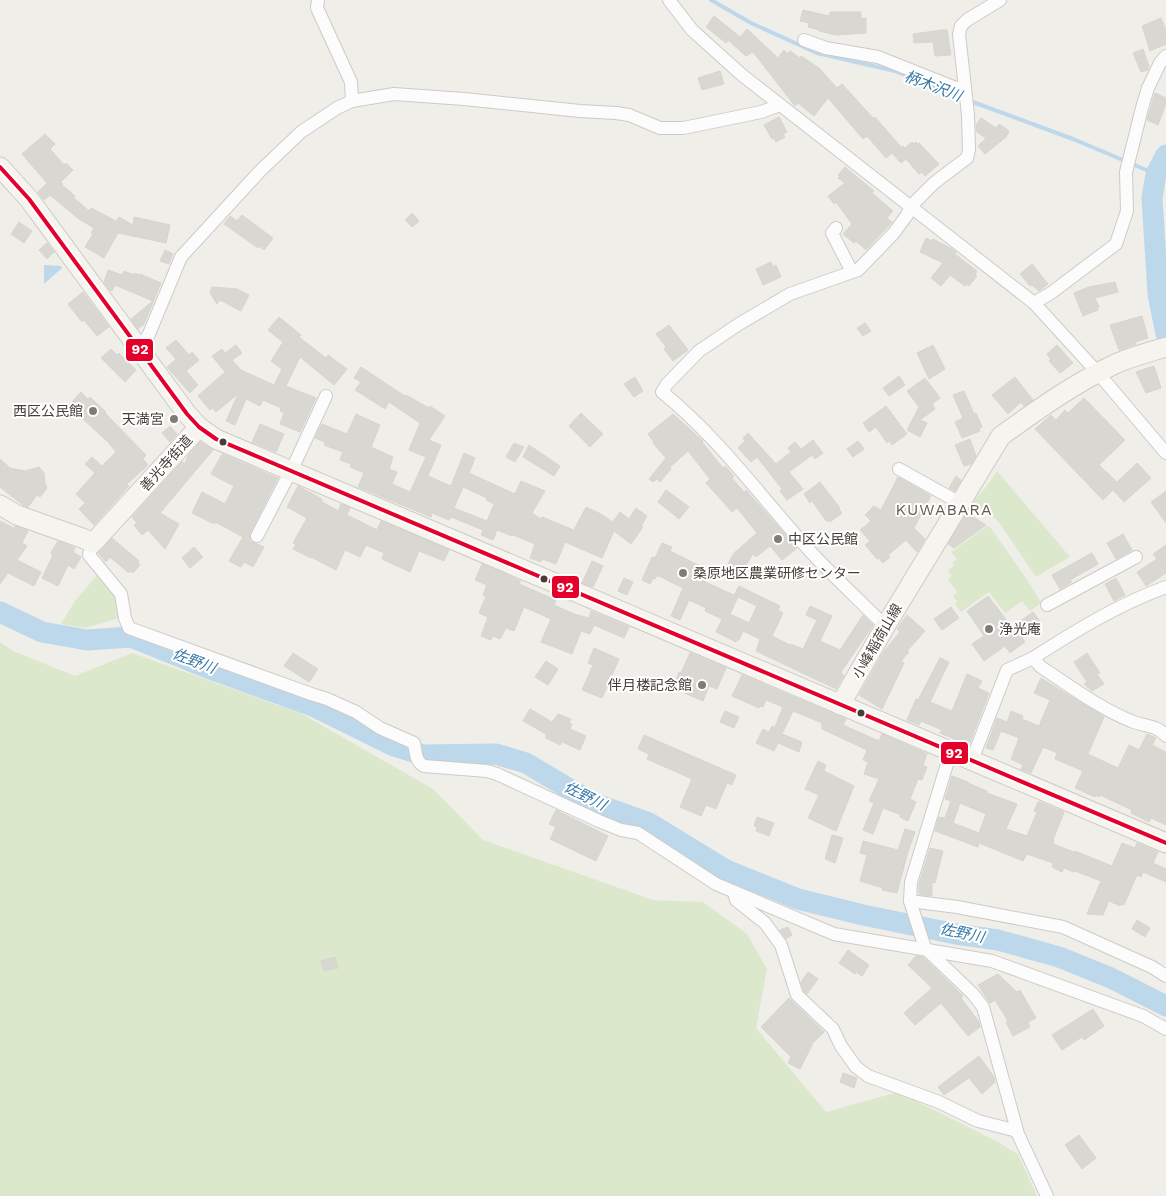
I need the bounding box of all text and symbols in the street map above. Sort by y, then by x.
water label: 柄木沢川 [902,67,966,106]
line badge: 92 [125,338,154,362]
text: 92 [132,341,148,357]
place label: 西区公民館 [13,403,83,419]
marker: 西区公民館 [87,405,99,417]
place label: 天満宮 [122,411,164,427]
marker: 天満宮 [168,413,180,425]
street label: 善光寺街道 [137,432,195,494]
unlabelled marker [218,437,228,447]
district label: KUWABARA [895,500,993,519]
place label: 中区公民館 [788,531,858,547]
marker: 中区公民館 [772,533,784,545]
place label: 桑原地区農業研修センター [693,565,861,581]
marker: 桑原地区農業研修センター [677,567,689,579]
unlabelled marker [539,574,549,584]
line badge: 92 [551,575,580,599]
text: 92 [557,579,573,595]
street label: 小峰稲荷山線 [849,601,905,681]
place label: 浄光庵 [999,621,1041,637]
marker: 浄光庵 [983,623,995,635]
water label: 佐野川 [170,645,220,678]
place label: 伴月楼記念館 [608,677,692,693]
marker: 伴月楼記念館 [696,679,708,691]
unlabelled marker [856,708,866,718]
line badge: 92 [940,741,969,765]
text: 92 [946,745,962,761]
water label: 佐野川 [561,778,611,815]
water label: 佐野川 [938,920,988,947]

